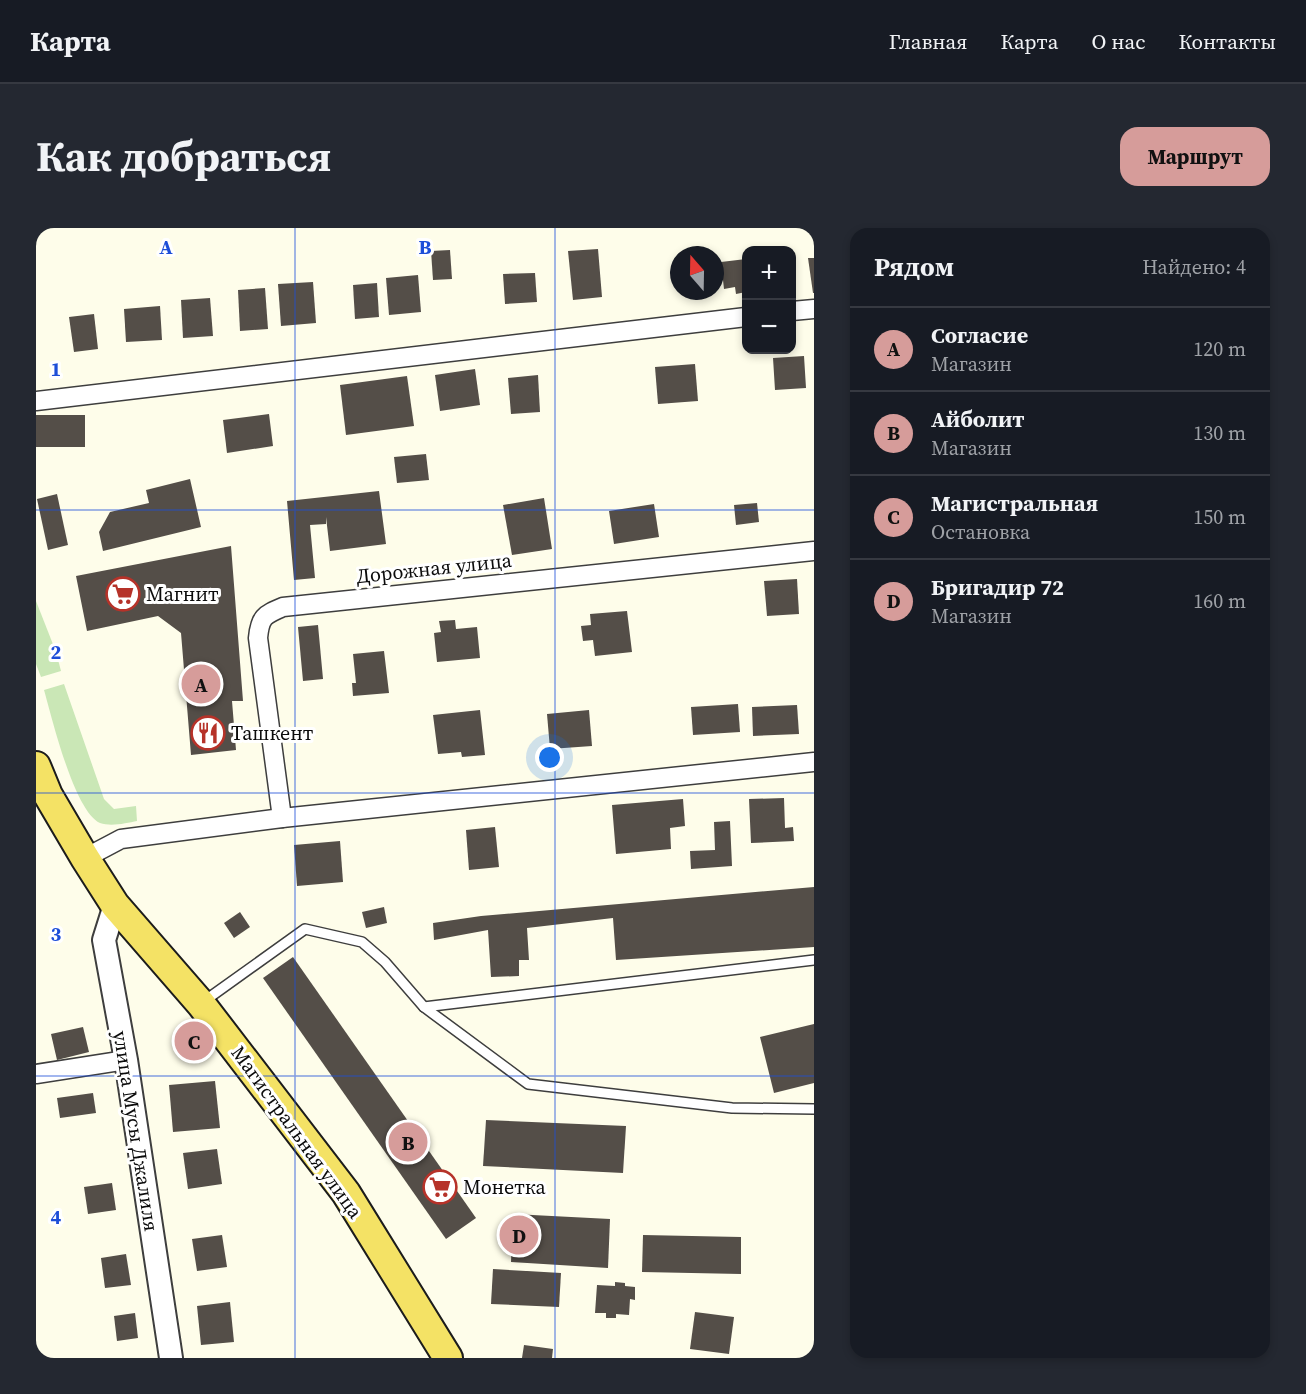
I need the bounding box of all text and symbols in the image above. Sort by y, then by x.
text: Карта [30,22,111,60]
text: Главная [889,27,967,56]
text: Карта [1000,27,1058,56]
text: О нас [1091,27,1145,56]
text: Контакты [1178,27,1276,56]
text: Как добраться [36,127,331,185]
button: Маршрут [1120,127,1270,186]
text: A [159,233,173,261]
text: B [418,233,432,261]
north arrow [670,246,724,300]
map controls [742,246,796,354]
button: + [742,246,796,300]
text: Рядом [874,249,954,285]
text: Найдено: 4 [1142,253,1246,281]
button: − [742,300,796,354]
text: Согласие [931,320,1028,350]
text: A [887,335,900,363]
text: 120 m [1193,335,1246,363]
text: Магазин [931,350,1012,378]
text: 1 [51,355,61,383]
text: Айболит [931,404,1025,434]
text: B [887,419,900,447]
text: 130 m [1193,419,1246,447]
text: Магазин [931,434,1012,462]
text: Магистральная [931,488,1098,518]
text: C [887,503,900,531]
text: 150 m [1193,503,1246,531]
text: Остановка [931,518,1030,546]
street label: Дорожная улица [355,546,514,590]
text: Бригадир 72 [931,572,1064,602]
supermarket icon: Магнит [105,576,141,612]
place label: Магнит [146,580,219,608]
text: D [886,587,901,615]
text: 160 m [1193,587,1246,615]
text: Магазин [931,602,1012,630]
text: 2 [51,638,62,666]
pin: A [182,662,220,706]
restaurant icon: Ташкент [190,715,226,751]
place label: Ташкент [231,719,314,747]
your location [535,743,564,772]
text: 3 [51,920,62,948]
pin: C [174,1018,214,1064]
street label: улица Мусы Джалиля [106,1029,166,1233]
street label: Магистральная улица [225,1040,370,1225]
pin: B [388,1120,428,1164]
supermarket icon: Монетка [422,1169,458,1205]
place label: Монетка [463,1173,547,1201]
text: 4 [51,1203,62,1231]
pin: D [500,1212,538,1258]

